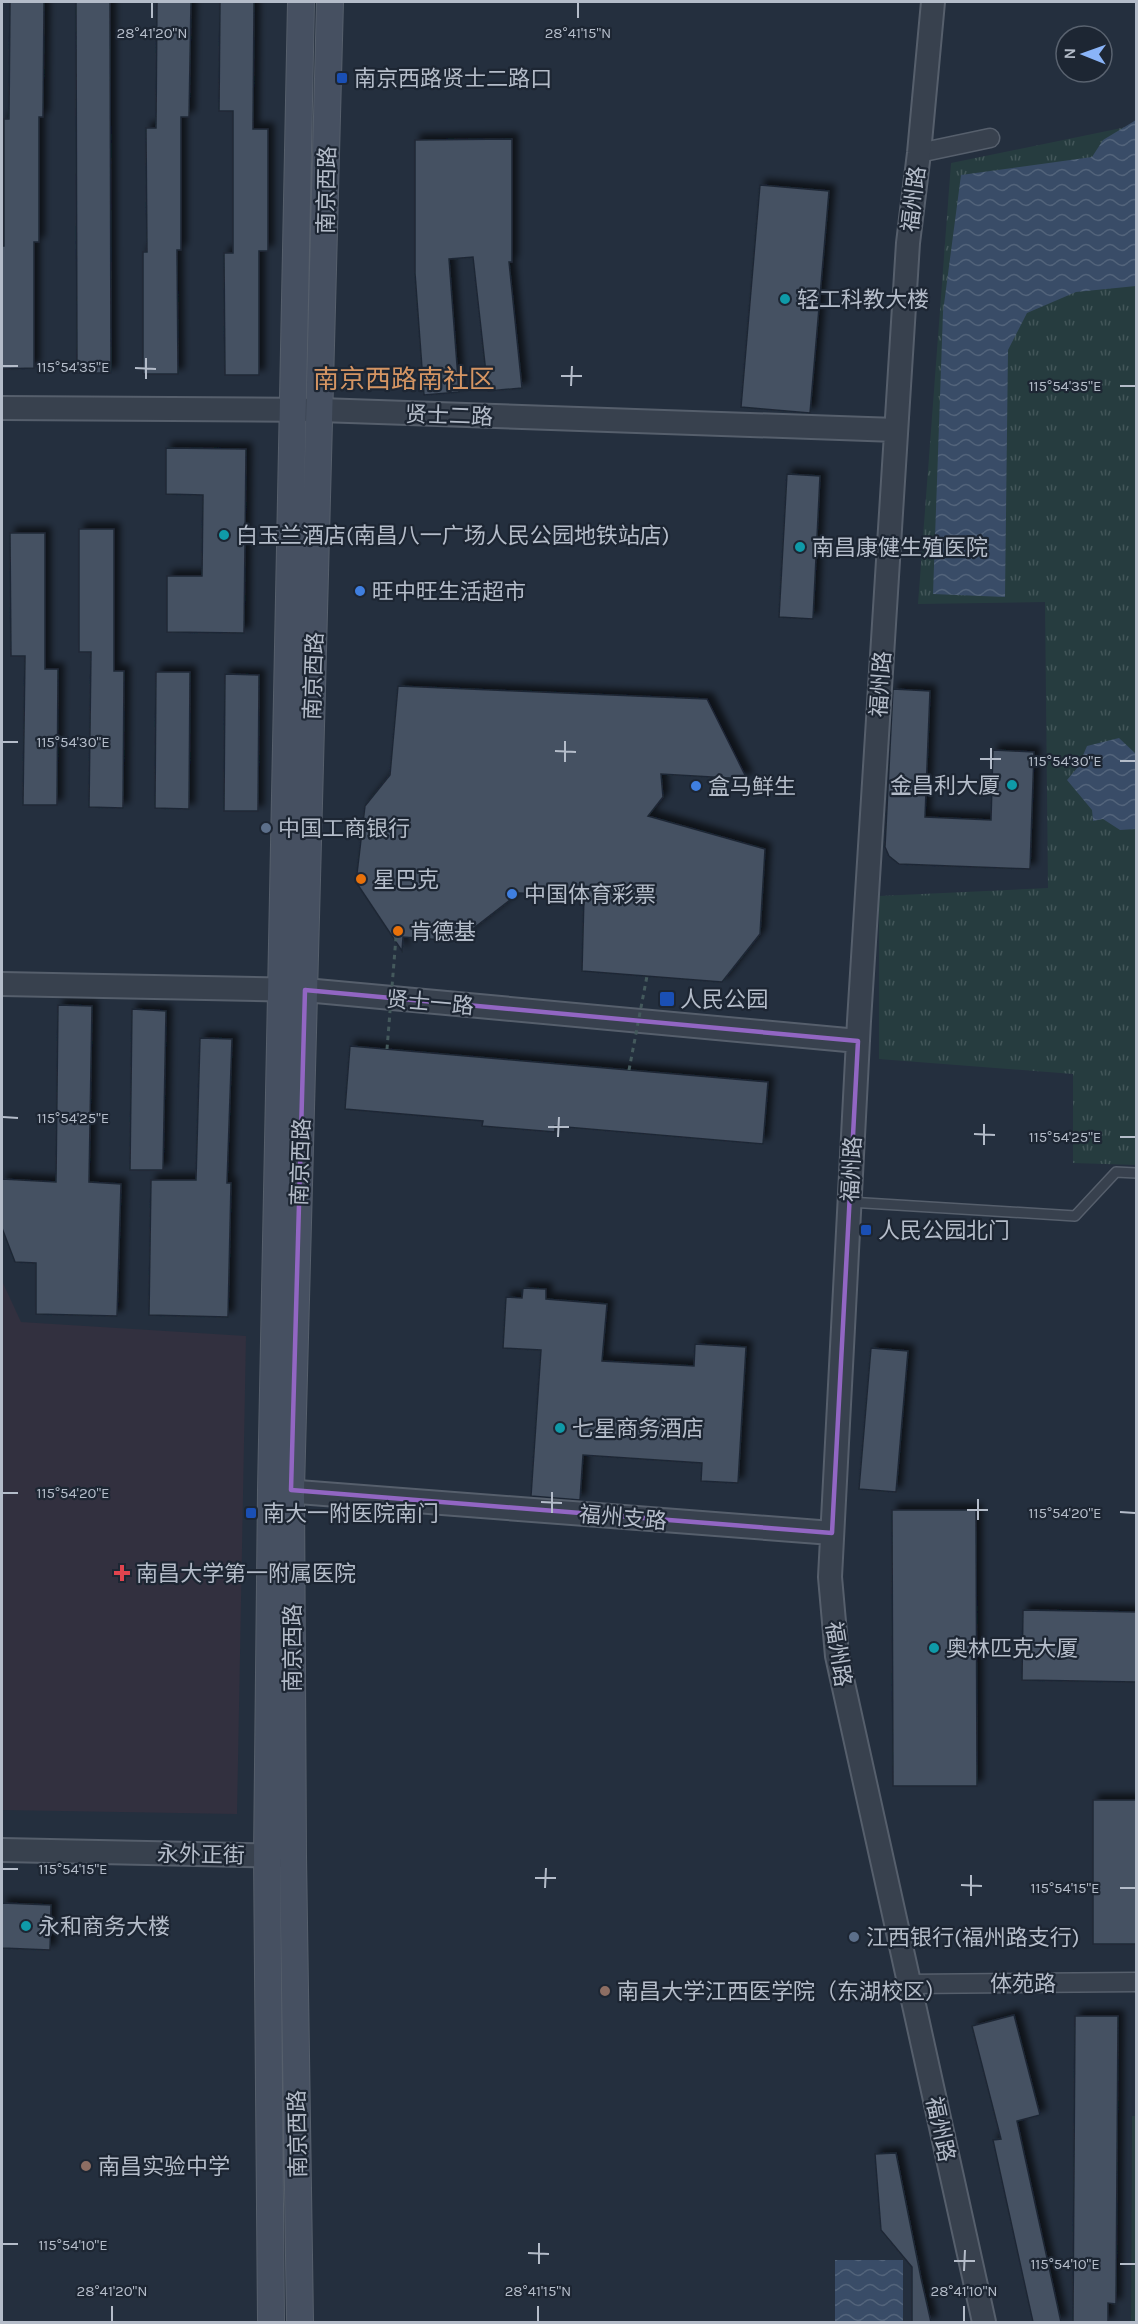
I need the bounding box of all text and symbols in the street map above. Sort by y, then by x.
text: 28°41'20"N [117,24,187,42]
text: 28°41'15"N [545,24,611,42]
north arrow [1054,24,1114,84]
text: N [1060,48,1079,60]
place label: 南京西路贤士二路口 [354,66,552,92]
marker: 南京西路贤士二路口 [335,71,349,85]
street label: 南京西路 [313,146,341,234]
street label: 福州路 [897,165,931,233]
place label: 轻工科教大楼 [797,287,929,313]
marker: 轻工科教大楼 [778,292,792,306]
text: 115°54'35"E [37,358,109,376]
district label: 南京西路南社区 [313,364,495,395]
text: 115°54'35"E [1029,377,1101,395]
street label: 贤士二路 [405,401,493,431]
place label: 白玉兰酒店(南昌八一广场人民公园地铁站店) [236,523,670,549]
marker: 白玉兰酒店(南昌八一广场人民公园地铁站店) [217,528,231,542]
place label: 南昌康健生殖医院 [812,535,988,561]
marker: 南昌康健生殖医院 [793,540,807,554]
place label: 旺中旺生活超市 [372,579,526,605]
marker: 旺中旺生活超市 [353,584,367,598]
street label: 南京西路 [299,632,329,720]
street label: 福州路 [866,650,896,718]
text: 115°54'30"E [36,733,110,751]
text: 115°54'30"E [1028,752,1102,770]
place label: 金昌利大厦 [890,773,1000,799]
place label: 盒马鲜生 [708,774,796,800]
marker: 金昌利大厦 [1005,778,1019,792]
marker: 盒马鲜生 [689,779,703,793]
place label: 中国工商银行 [278,816,410,842]
marker: 中国工商银行 [259,821,273,835]
place label: 星巴克 [373,867,439,893]
marker: 星巴克 [354,872,368,886]
place label: 中国体育彩票 [524,882,656,908]
marker: 中国体育彩票 [505,887,519,901]
place label: 肯德基 [410,919,476,945]
marker: 肯德基 [391,924,405,938]
street label: 贤士一路 [385,986,475,1020]
place label: 人民公园 [680,987,768,1013]
marker: 人民公园 [658,990,676,1008]
text: 115°54'25"E [37,1109,109,1127]
street label: 南京西路 [286,1118,316,1206]
text: 115°54'25"E [1029,1128,1101,1146]
street label: 福州路 [837,1135,867,1203]
place label: 人民公园北门 [878,1218,1010,1244]
marker: 人民公园北门 [859,1223,873,1237]
place label: 七星商务酒店 [572,1416,704,1442]
marker: 七星商务酒店 [553,1421,567,1435]
text: 115°54'20"E [37,1484,109,1502]
place label: 南大一附医院南门 [263,1501,439,1527]
street label: 福州支路 [578,1501,668,1535]
text: 115°54'20"E [1029,1504,1101,1522]
marker: 南大一附医院南门 [244,1506,258,1520]
place label: 南昌大学第一附属医院 [136,1561,356,1587]
marker: 南昌大学第一附属医院 [113,1564,131,1582]
street label: 南京西路 [280,1604,306,1692]
street label: 福州路 [820,1620,856,1689]
place label: 奥林匹克大厦 [946,1636,1078,1662]
marker: 奥林匹克大厦 [927,1641,941,1655]
street label: 永外正街 [157,1841,245,1869]
text: 115°54'15"E [39,1860,107,1878]
text: 115°54'15"E [1031,1879,1099,1897]
place label: 永和商务大楼 [38,1914,170,1940]
marker: 永和商务大楼 [19,1919,33,1933]
place label: 江西银行(福州路支行) [866,1925,1080,1951]
marker: 江西银行(福州路支行) [847,1930,861,1944]
street label: 体苑路 [990,1971,1056,1997]
place label: 南昌大学江西医学院（东湖校区） [617,1979,947,2005]
marker: 南昌大学江西医学院（东湖校区） [598,1984,612,1998]
street label: 南京西路 [284,2090,312,2178]
street label: 福州路 [920,2094,960,2164]
place label: 南昌实验中学 [98,2154,230,2180]
marker: 南昌实验中学 [79,2159,93,2173]
text: 115°54'10"E [38,2236,108,2254]
text: 115°54'10"E [1030,2255,1100,2273]
text: 28°41'20"N [77,2282,147,2300]
text: 28°41'15"N [505,2282,571,2300]
text: 28°41'10"N [930,2282,998,2300]

